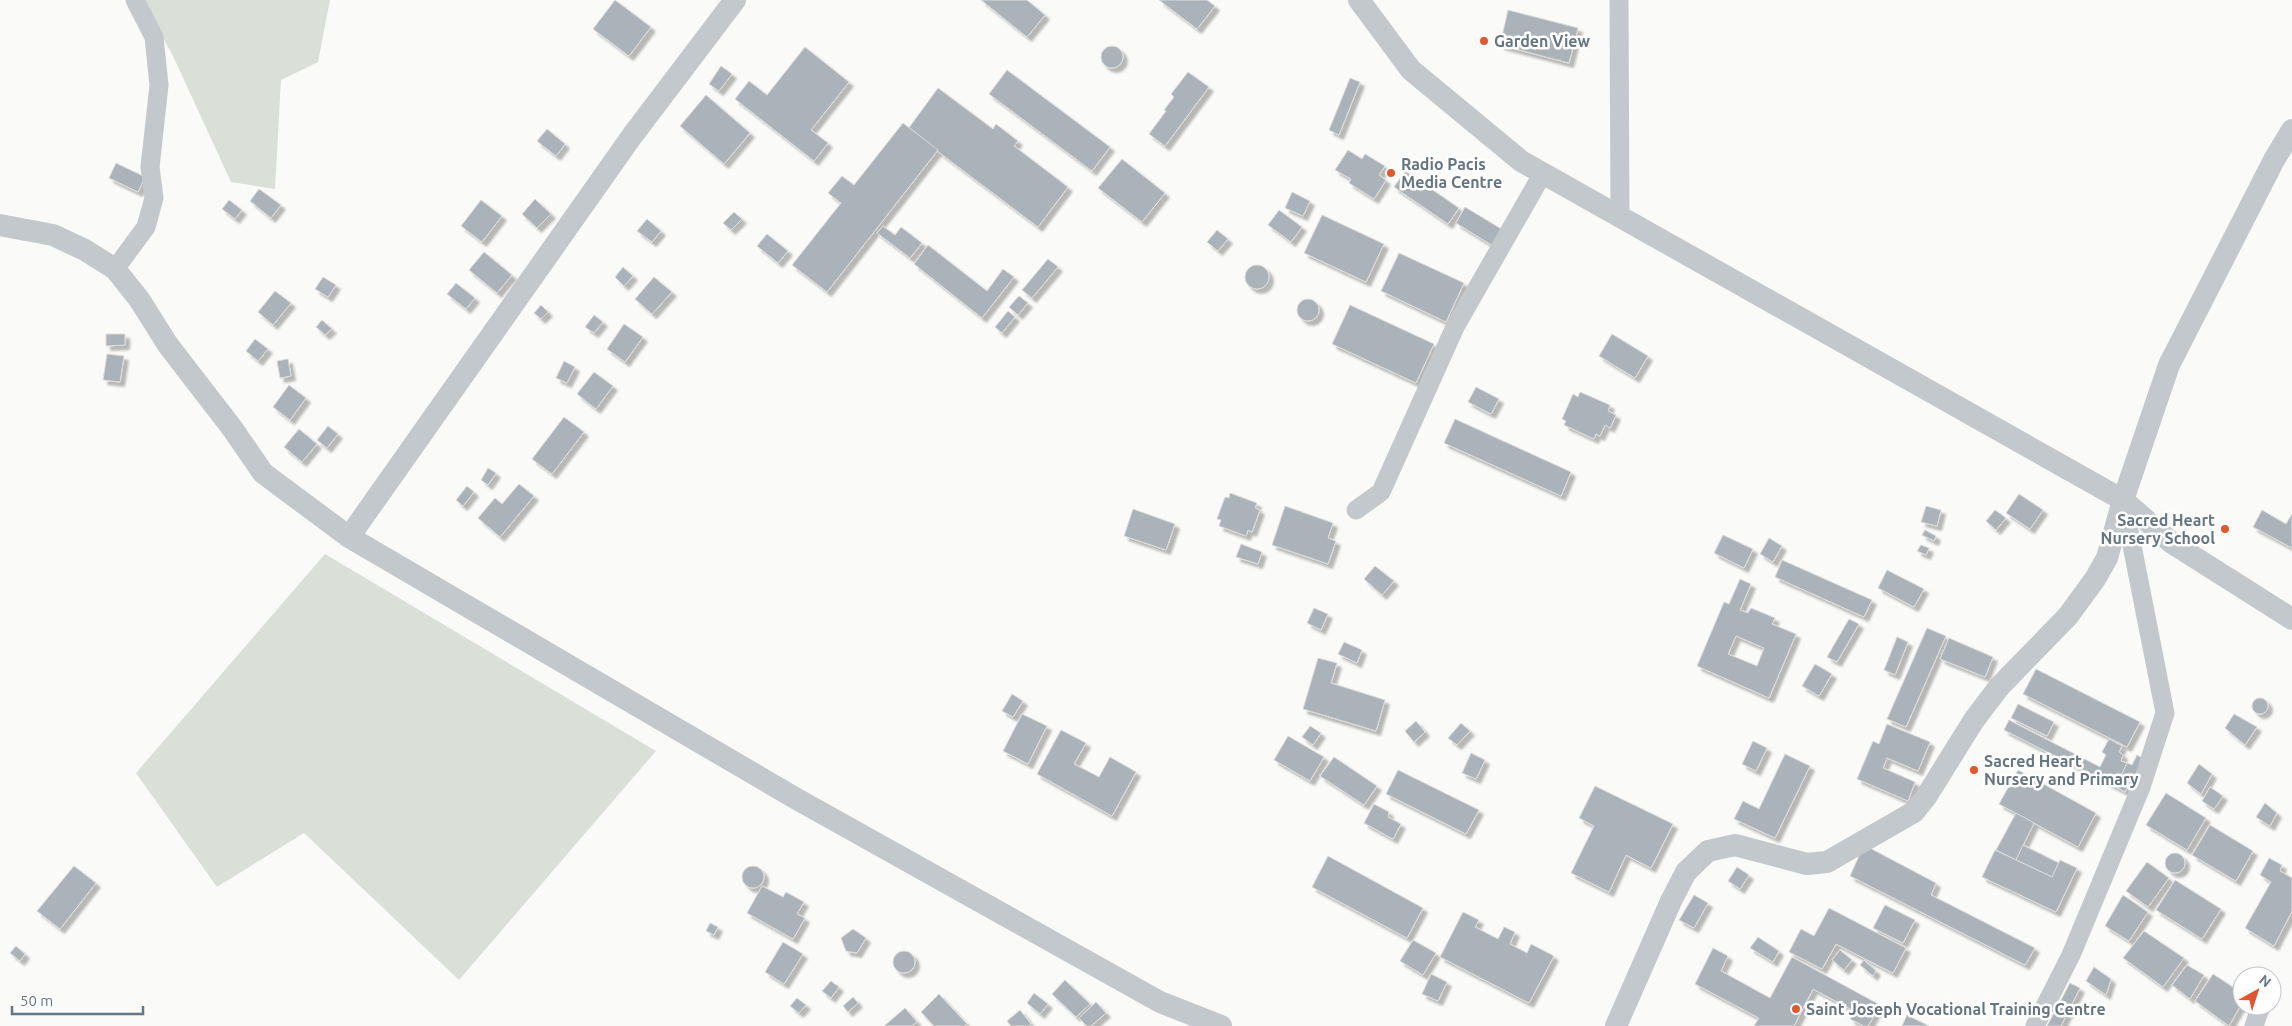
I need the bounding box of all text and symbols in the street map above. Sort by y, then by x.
place label: Garden View [1494,32,1591,50]
marker: Garden View [1478,35,1490,47]
place label: Radio Pacis Media Centre [1401,155,1502,191]
marker: Radio Pacis Media Centre [1385,167,1397,179]
place label: Sacred Heart Nursery School [2101,511,2215,547]
marker: Sacred Heart Nursery School [2219,523,2231,535]
place label: Sacred Heart Nursery and Primary [1984,752,2139,788]
marker: Sacred Heart Nursery and Primary [1968,764,1980,776]
north arrow [2232,966,2282,1016]
text: N [2256,971,2274,990]
scale bar [12,984,144,1016]
text: 50 m [20,992,53,1009]
place label: Saint Joseph Vocational Training Centre [1806,1000,2106,1018]
marker: Saint Joseph Vocational Training Centre [1790,1003,1802,1015]

